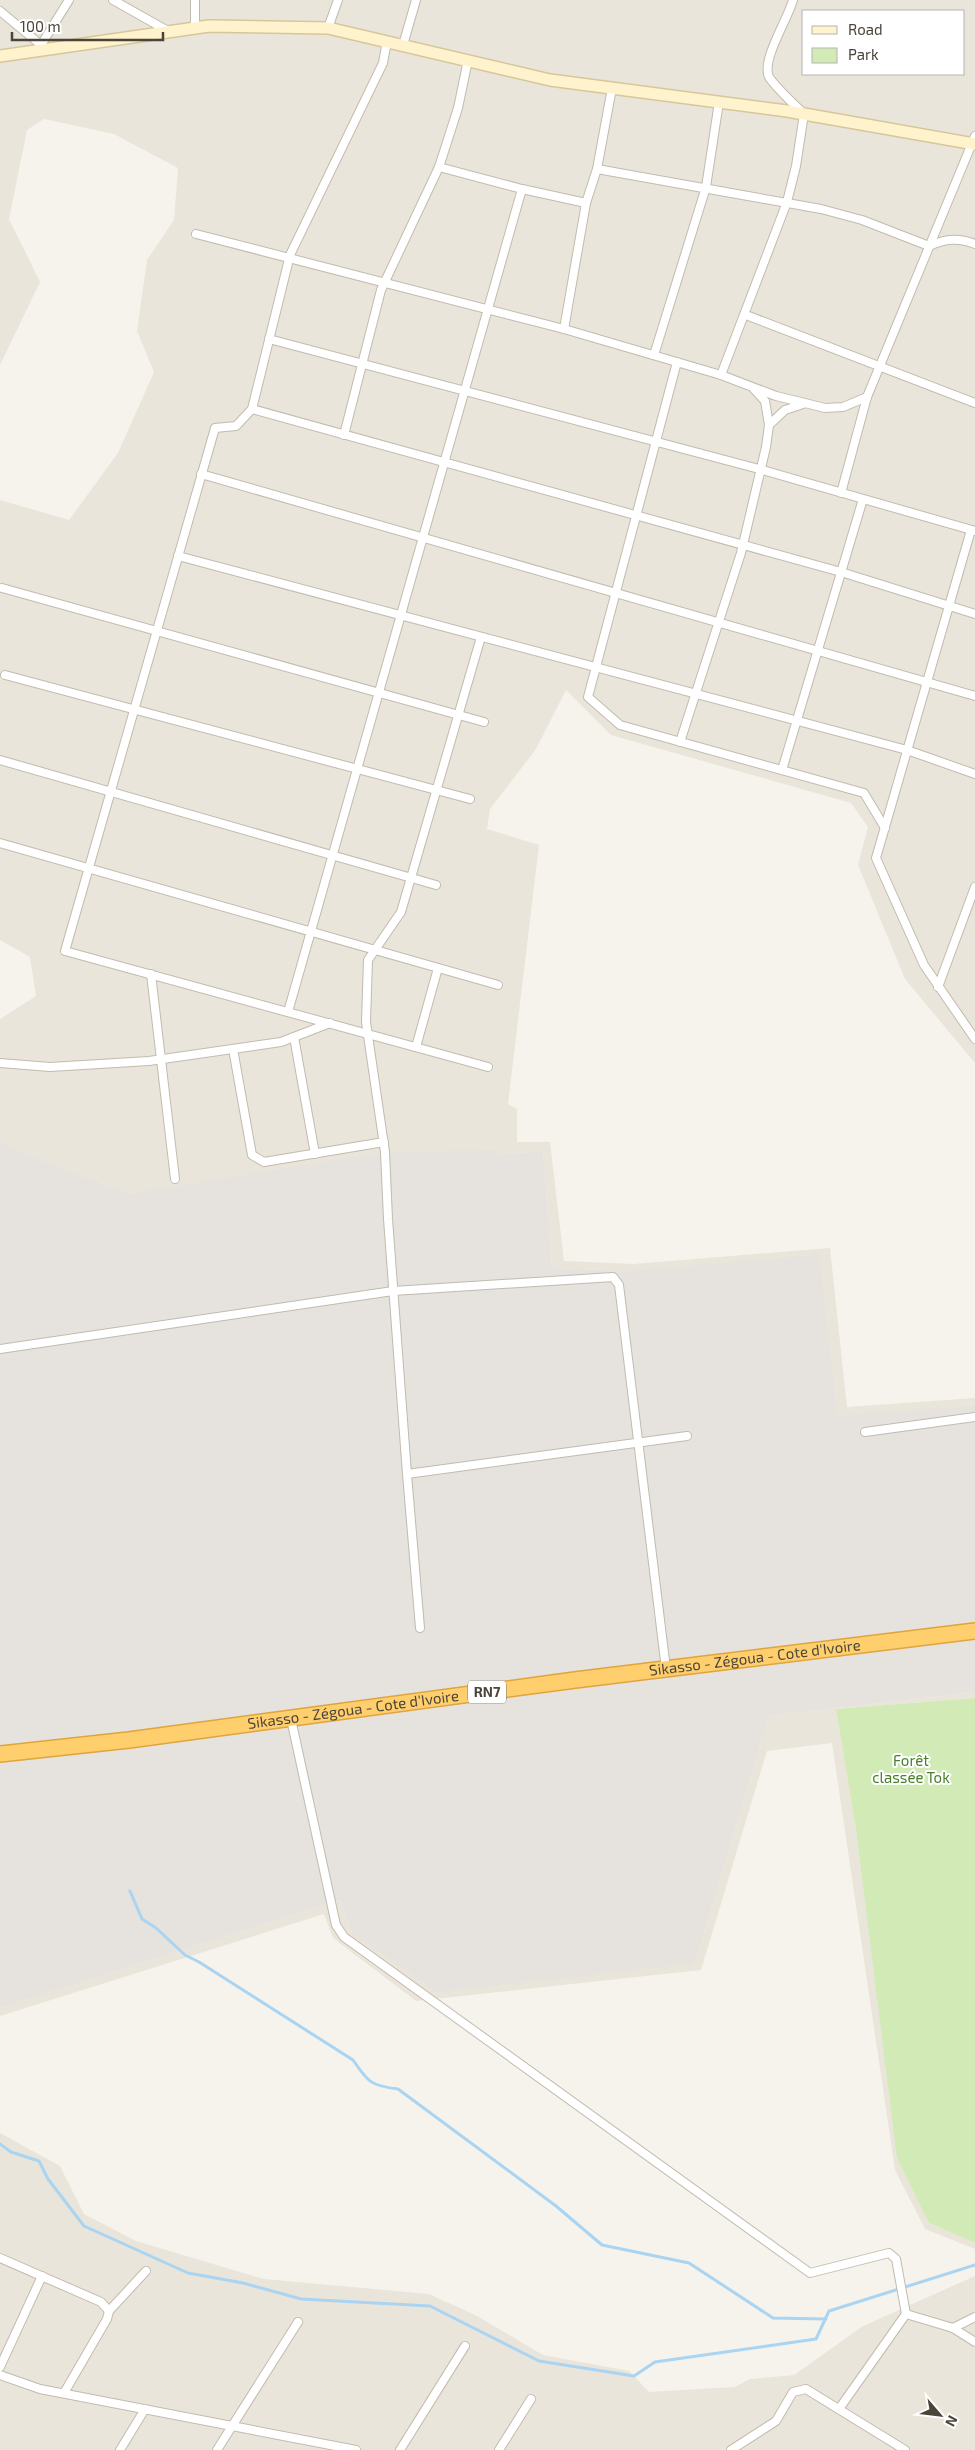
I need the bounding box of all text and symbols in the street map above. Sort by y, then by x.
scale bar [12,10,164,42]
legend [802,10,965,75]
text: 100 m [20,17,61,35]
text: Road [848,20,883,38]
text: Park [848,45,879,63]
street label: Sikasso - Zégoua - Cote d'Ivoire [648,1635,862,1679]
road number: RN7 [468,1680,506,1704]
street label: Sikasso - Zégoua - Cote d'Ivoire [246,1686,460,1732]
park label: Forêt classée Tok [872,1751,950,1786]
north arrow [915,2390,965,2440]
text: N [942,2413,962,2430]

